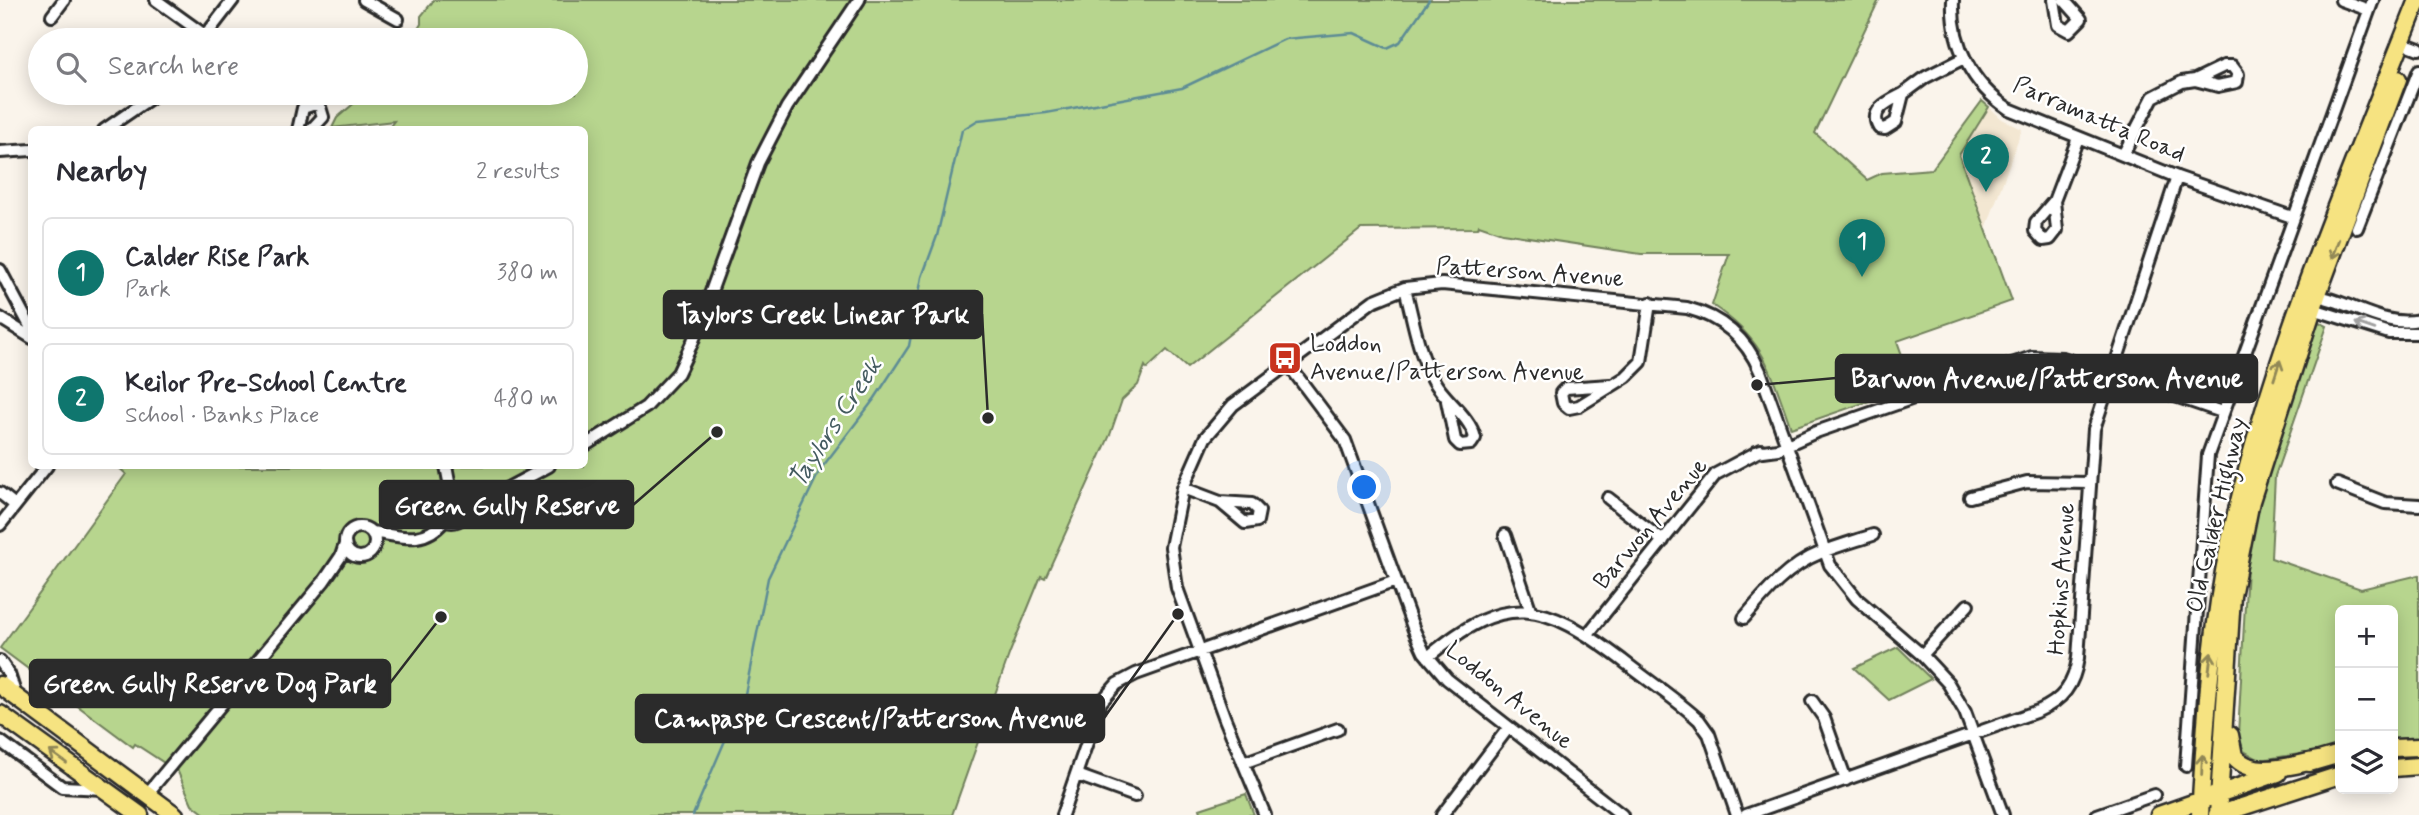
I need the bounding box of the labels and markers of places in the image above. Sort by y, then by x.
pin: 2 [1963,134,2009,192]
pin: 1 [1839,219,1885,277]
callout: Taylors Creek Linear Park [664,291,982,338]
place label: Loddon Avenue/Patterson Avenue [1310,329,1584,388]
bus stop icon: Loddon Avenue/Patterson Avenue [1266,339,1304,377]
callout: Barwon Avenue/Patterson Avenue [1836,355,2257,402]
callout: Green Gully Reserve [380,481,633,528]
callout: Green Gully Reserve Dog Park [30,660,390,707]
callout: Campaspe Crescent/Patterson Avenue [636,695,1104,742]

